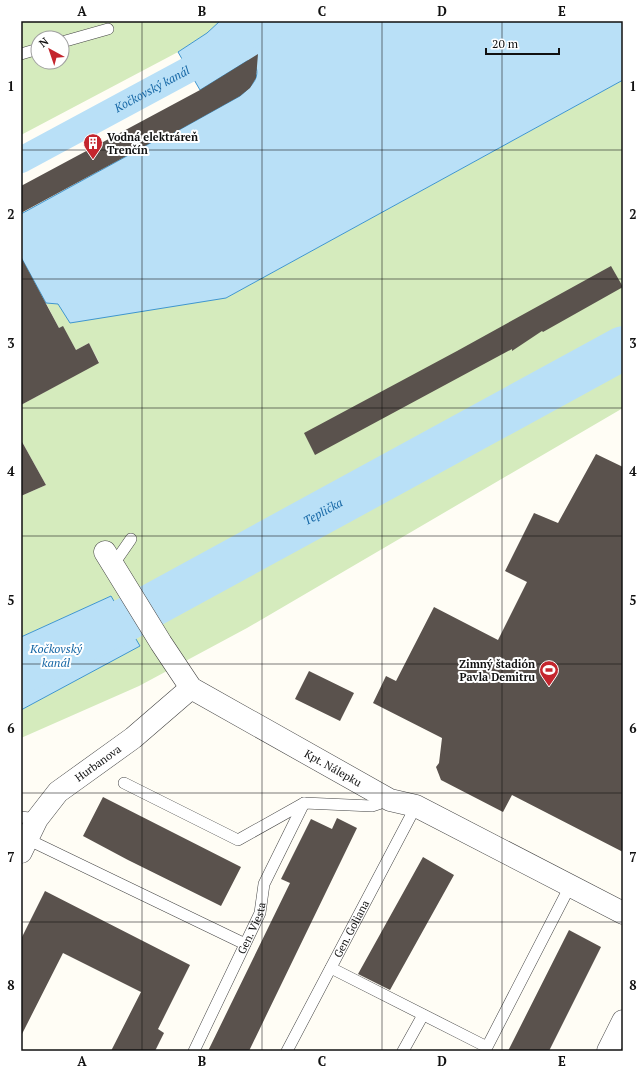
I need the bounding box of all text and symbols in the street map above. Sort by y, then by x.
text: A [77,2,87,20]
text: B [198,2,206,20]
text: C [318,2,326,20]
text: D [437,2,447,20]
text: E [558,2,566,20]
north arrow [30,30,70,70]
scale bar [486,30,559,56]
text: N [36,34,52,50]
text: 20 m [492,36,519,51]
water label: Kočkovský kanál [111,62,193,116]
text: 1 [7,77,15,95]
text: 1 [629,77,637,95]
place label: Vodná elektráreň Trenčín [107,130,198,157]
building icon: Vodná elektráreň Trenčín [82,132,104,160]
text: 2 [7,205,15,223]
text: 2 [629,205,637,223]
text: 3 [7,334,15,352]
text: 3 [629,334,637,352]
text: 4 [7,462,15,480]
text: 4 [629,462,637,480]
water label: Teplička [301,495,345,528]
text: 5 [7,591,15,609]
text: 5 [629,591,637,609]
water label: Kočkovský kanál [29,641,83,670]
place label: Zimný štadión Pavla Demitru [459,657,535,684]
sports icon: Zimný štadión Pavla Demitru [538,659,560,687]
text: 6 [7,719,15,737]
text: 6 [629,719,637,737]
street label: Hurbanova [72,742,124,785]
street label: Kpt. Nálepku [302,746,365,790]
text: 7 [7,848,15,866]
text: 7 [629,848,637,866]
street label: Gen. Goliana [330,897,372,960]
street label: Gen. Viesta [234,901,268,956]
text: 8 [7,976,15,994]
text: 8 [629,976,637,994]
text: A [77,1052,87,1070]
text: B [198,1052,206,1070]
text: C [318,1052,326,1070]
text: D [437,1052,447,1070]
text: E [558,1052,566,1070]

